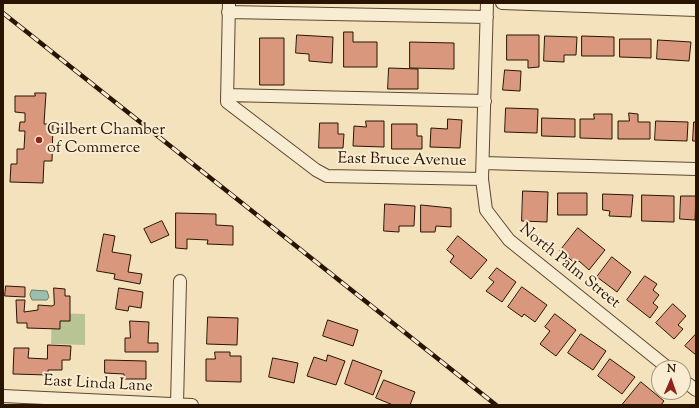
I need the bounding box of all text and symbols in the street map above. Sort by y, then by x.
place label: Gilbert Chamber of Commerce [47,121,165,159]
marker: Gilbert Chamber of Commerce [34,135,44,145]
street label: East Bruce Avenue [337,150,467,172]
street label: North Palm Street [515,220,623,314]
north arrow [651,360,691,400]
text: N [667,361,676,377]
street label: East Linda Lane [43,373,153,397]

